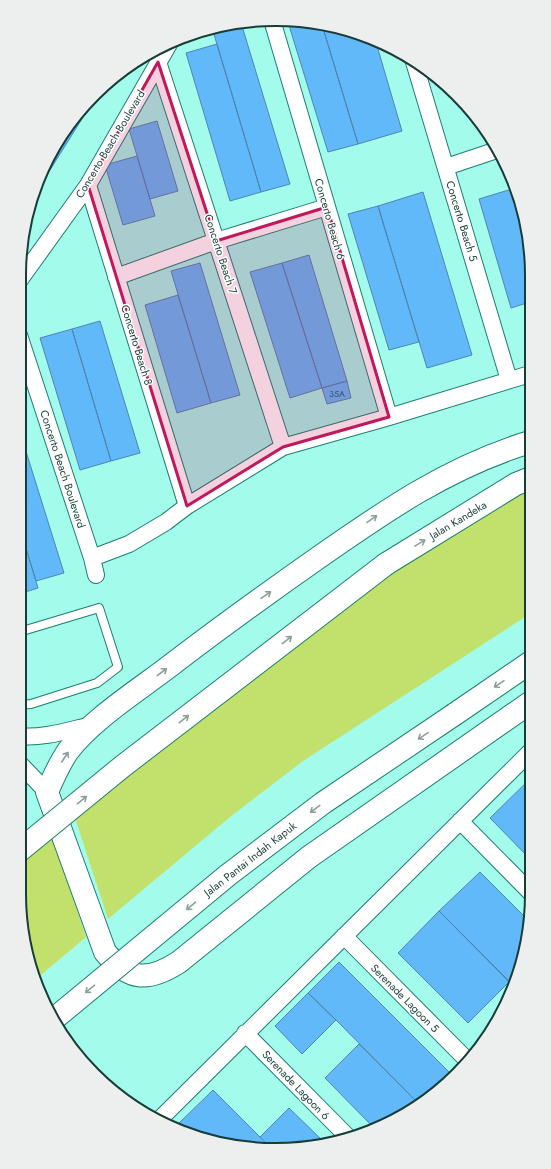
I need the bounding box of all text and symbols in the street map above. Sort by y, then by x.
street label: Concerto Beach Boulevard [71,87,149,201]
street label: Concerto Beach 6 [311,177,349,261]
street label: Concerto Beach 5 [442,179,482,263]
street label: Concerto Beach 7 [201,212,242,296]
street label: Concerto Beach 8 [117,303,157,387]
house number: 35A [329,387,345,400]
street label: Concerto Beach Boulevard [36,408,90,530]
street label: Jalan Kandeka [425,497,490,544]
one-way arrow [367,515,378,523]
one-way arrow [414,539,426,547]
one-way arrow [261,591,272,599]
one-way arrow [281,636,292,644]
one-way arrow [157,668,168,676]
one-way arrow [494,680,505,688]
one-way arrow [178,715,189,724]
one-way arrow [417,732,428,740]
one-way arrow [61,751,69,763]
one-way arrow [76,795,87,804]
one-way arrow [310,805,321,813]
street label: Jalan Pantai Indah Kapuk [199,818,300,901]
one-way arrow [185,902,196,911]
street label: Serenade Lagoon 5 [367,960,443,1036]
one-way arrow [85,984,96,993]
street label: Serenade Lagoon 6 [259,1047,333,1123]

